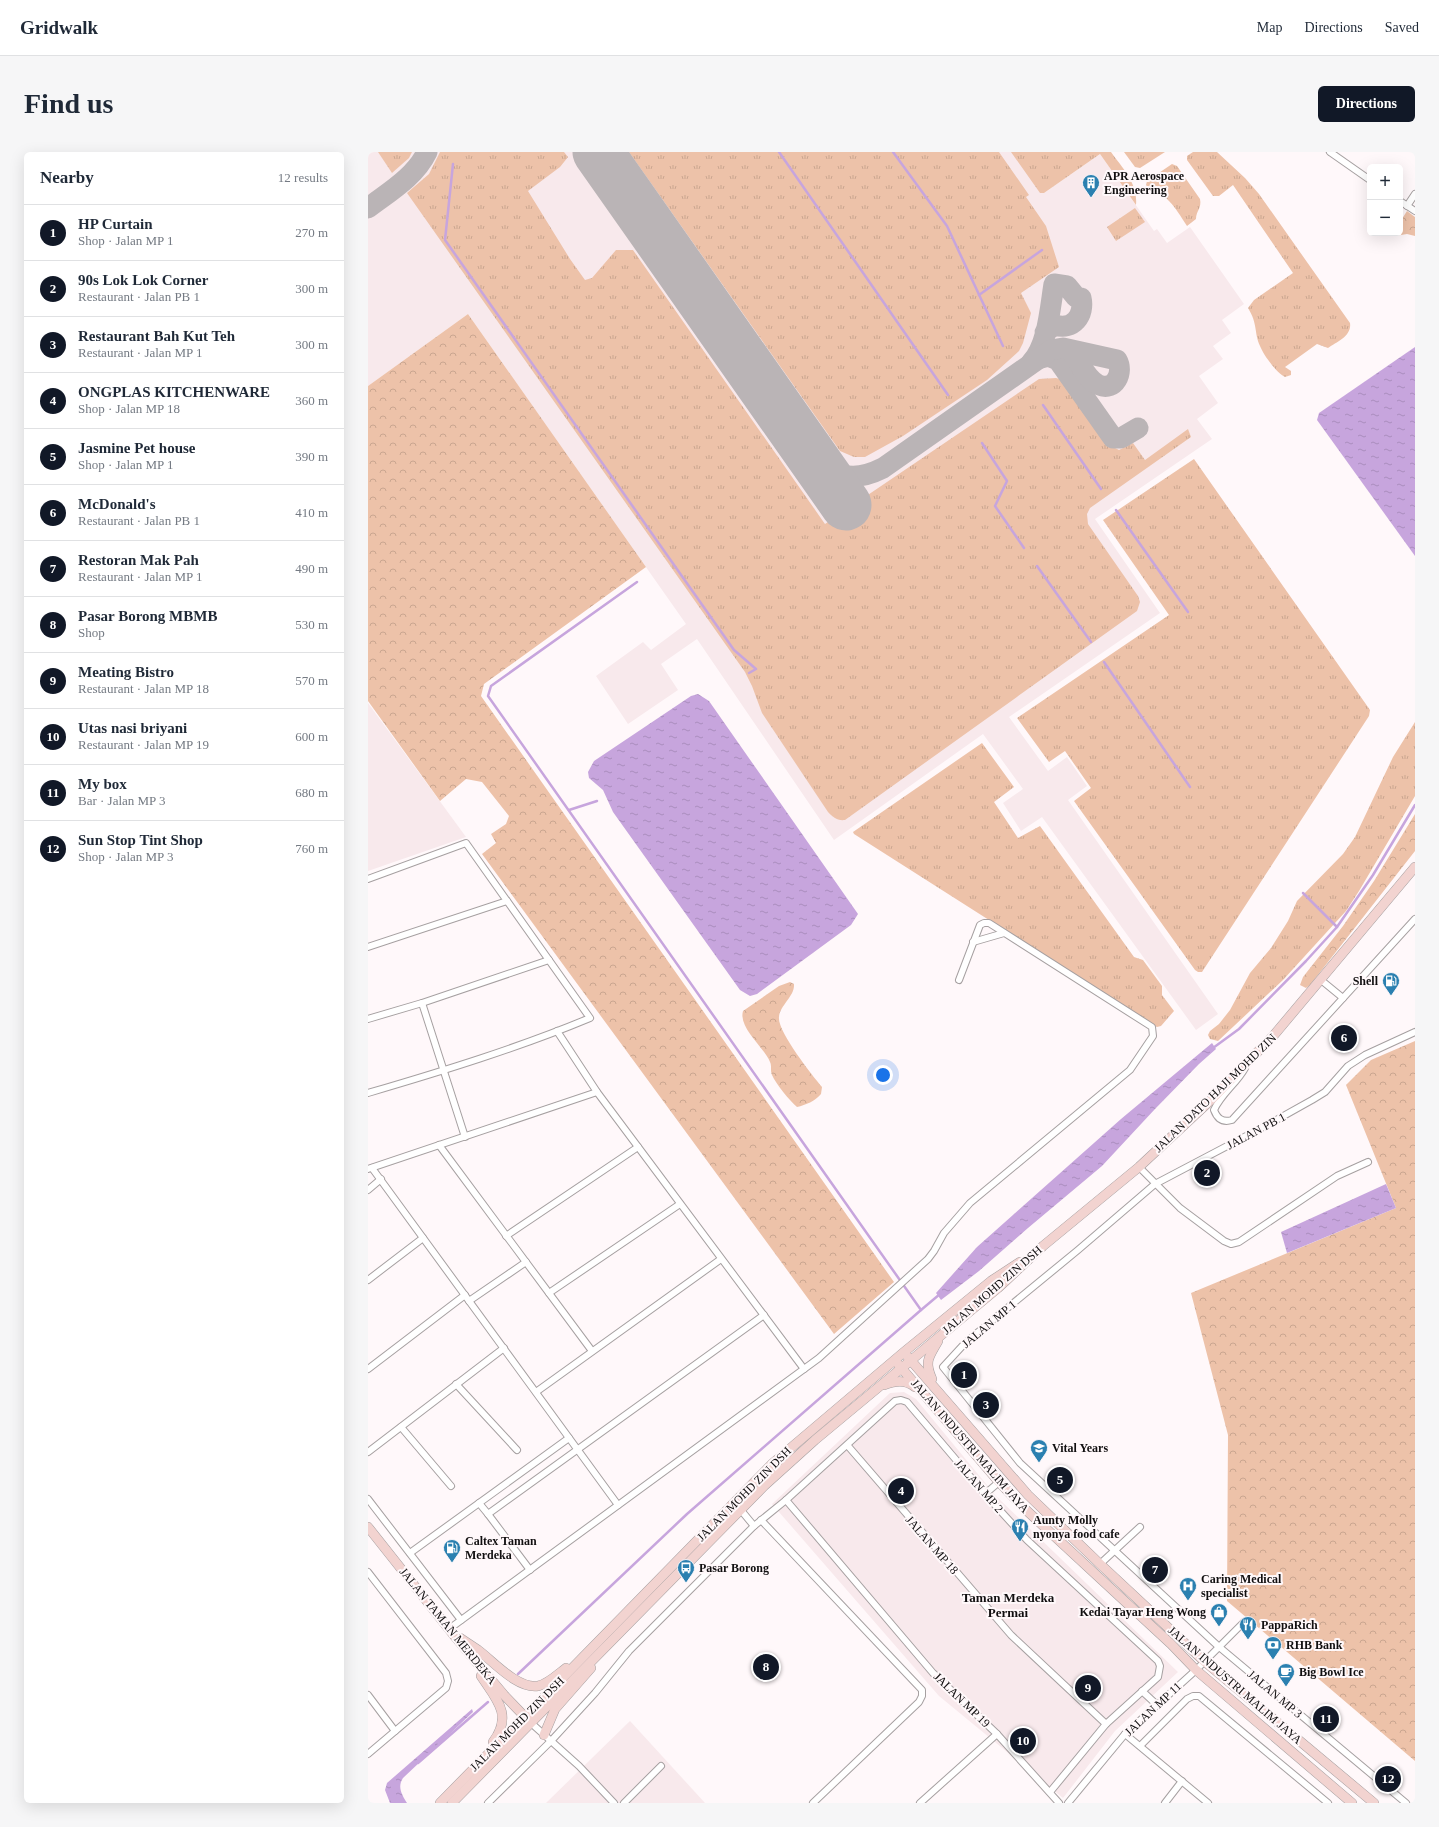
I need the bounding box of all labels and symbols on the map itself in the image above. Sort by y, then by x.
place label: APR Aerospace Engineering [1104,169,1185,197]
building icon: APR Aerospace Engineering [1081,173,1101,198]
fuel station icon: Shell [1381,971,1401,996]
place label: Shell [1353,974,1379,988]
pin: 6 [1331,1023,1357,1053]
street label: JALAN DATO HAJI MOHD ZIN [1151,1031,1279,1155]
your location [873,1065,893,1085]
street label: JALAN PB 1 [1224,1110,1288,1152]
pin: 2 [1194,1158,1220,1188]
street label: JALAN MOHD ZIN DSH [939,1243,1045,1337]
street label: JALAN MP 1 [959,1297,1019,1351]
pin: 1 [951,1360,977,1390]
street label: JALAN INDUSTRI MALIM JAYA [908,1376,1032,1516]
pin: 3 [973,1390,999,1420]
school or university icon: Vital Years [1029,1438,1049,1463]
place label: Vital Years [1052,1441,1108,1455]
street label: JALAN MOHD ZIN DSH [694,1444,794,1544]
street label: JALAN MP 2 [952,1456,1006,1516]
pin: 5 [1047,1465,1073,1495]
pin: 4 [888,1476,914,1506]
street label: JALAN MP 18 [903,1513,961,1577]
place label: Aunty Molly nyonya food cafe [1033,1513,1120,1541]
restaurant icon: Aunty Molly nyonya food cafe [1010,1517,1030,1542]
place label: Caltex Taman Merdeka [465,1534,537,1562]
fuel station icon: Caltex Taman Merdeka [442,1538,462,1563]
pin: 7 [1142,1555,1168,1585]
bus stop icon: Pasar Borong [676,1558,696,1583]
place label: Pasar Borong [699,1561,769,1575]
street label: JALAN TAMAN MERDEKA [397,1565,500,1687]
place label: Caring Medical specialist [1201,1572,1282,1600]
hospital icon: Caring Medical specialist [1178,1576,1198,1601]
district label: Taman Merdeka Permai [962,1590,1055,1620]
shop icon: Kedai Tayar Heng Wong [1209,1602,1229,1627]
place label: Kedai Tayar Heng Wong [1079,1605,1206,1619]
restaurant icon: PappaRich [1238,1615,1258,1640]
place label: PappaRich [1261,1618,1318,1632]
street label: JALAN INDUSTRI MALIM JAYA [1165,1623,1305,1747]
bank icon: RHB Bank [1263,1635,1283,1660]
place label: RHB Bank [1286,1638,1343,1652]
pin: 8 [753,1652,779,1682]
cafe icon: Big Bowl Ice [1276,1662,1296,1687]
place label: Big Bowl Ice [1299,1665,1364,1679]
street label: JALAN MP 3 [1245,1667,1305,1721]
street label: JALAN MP 19 [931,1670,993,1730]
pin: 9 [1075,1673,1101,1703]
street label: JALAN MOHD ZIN DSH [467,1674,567,1774]
street label: JALAN MP 11 [1122,1679,1184,1739]
pin: 11 [1313,1704,1339,1734]
pin: 10 [1010,1726,1036,1756]
pin: 12 [1375,1764,1401,1794]

